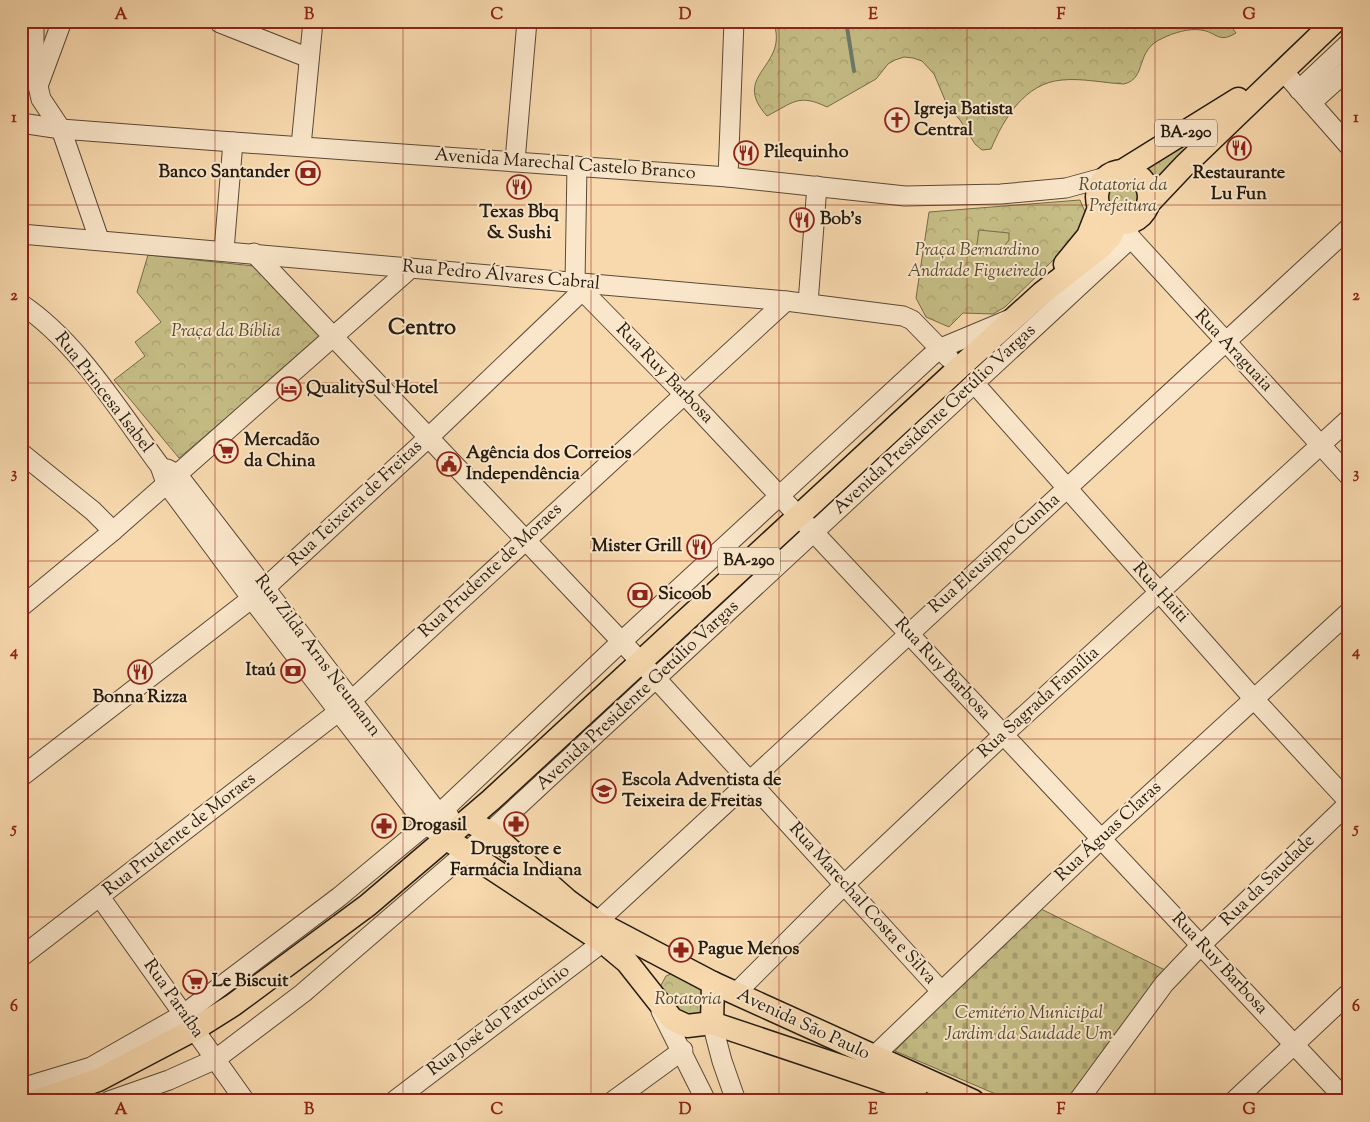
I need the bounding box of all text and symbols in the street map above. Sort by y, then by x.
text: A [115,4,128,27]
text: B [304,4,314,27]
text: C [491,4,504,27]
text: D [679,4,692,27]
text: E [868,4,878,27]
text: F [1057,4,1066,27]
text: G [1242,4,1256,27]
place label: Igreja Batista Central [914,97,1014,144]
text: 1 [11,107,17,130]
church icon: Igreja Batista Central [884,107,910,133]
text: 1 [1353,107,1359,130]
road number: BA-290 [1155,120,1217,146]
restaurant icon: Restaurante Lu Fun [1226,135,1252,161]
restaurant icon: Pilequinho [733,140,759,166]
place label: Pilequinho [764,140,849,166]
street label: Avenida Marechal Castelo Branco [434,143,697,187]
place label: Banco Santander [159,160,290,186]
bank icon: Banco Santander [295,160,321,186]
place label: Restaurante Lu Fun [1193,161,1286,208]
park label: Rotatoria da Prefeitura [1078,173,1168,220]
restaurant icon: Texas Bbq & Sushi [506,174,532,200]
place label: Texas Bbq & Sushi [479,200,560,247]
restaurant icon: Bob's [789,207,815,233]
place label: Bob's [820,207,862,233]
park label: Praça Bernardino Andrade Figueiredo [907,238,1047,285]
street label: Rua Pedro Álvares Cabral [401,254,601,298]
text: 2 [10,285,18,308]
text: 2 [1352,285,1360,308]
street label: Rua Araguaia [1188,304,1278,398]
district label: Centro [388,313,456,345]
street label: Rua Ruy Barbosa [609,318,719,430]
park label: Praça da Bíblia [171,319,281,345]
street label: Avenida Presidente Getúlio Vargas [828,319,1042,521]
street label: Rua Princesa Isabel [47,327,159,459]
hotel icon: QualitySul Hotel [276,376,302,402]
place label: QualitySul Hotel [306,376,439,402]
place label: Mercadão da China [244,428,320,475]
street label: Rua Teixeira de Freitas [283,435,429,573]
supermarket icon: Mercadão da China [213,438,239,464]
place label: Agência dos Correios Independência [466,441,632,488]
public building icon: Agência dos Correios Independência [436,451,462,477]
text: 3 [11,463,18,486]
text: 3 [1353,463,1360,486]
street label: Rua Eleusippo Cunha [923,488,1067,620]
street label: Rua Prudente de Moraes [413,497,569,645]
place label: Mister Grill [592,534,683,560]
restaurant icon: Mister Grill [686,534,712,560]
road number: BA-290 [718,548,780,574]
street label: Rua Haiti [1126,557,1194,629]
street label: Rua Zilda Arns Neumann [247,569,387,743]
bank icon: Sicoob [627,582,653,608]
place label: Sicoob [658,582,711,608]
street label: Avenida Presidente Getúlio Vargas [531,595,745,797]
street label: Rua Ruy Barbosa [888,612,996,726]
text: 4 [9,641,18,664]
street label: Rua Sagrada Família [972,641,1106,765]
text: 4 [1351,641,1360,664]
place label: Itaú [246,658,277,684]
bank icon: Itaú [280,658,306,684]
restaurant icon: Bonna Rizza [127,659,153,685]
place label: Bonna Rizza [93,685,188,711]
street label: Rua Prudente de Moraes [98,767,262,903]
place label: Escola Adventista de Teixeira de Freitas [622,768,782,815]
street label: Rua Águas Claras [1050,776,1168,888]
school or university icon: Escola Adventista de Teixeira de Freitas [591,778,617,804]
pharmacy icon: Drugstore e Farmácia Indiana [503,811,529,837]
pharmacy icon: Drogasil [371,813,397,839]
place label: Drogasil [402,813,468,839]
street label: Rua Marechal Costa e Silva [782,817,942,991]
text: 5 [9,818,17,841]
text: 5 [1351,818,1359,841]
street label: Rua da Saudade [1215,829,1321,933]
place label: Drugstore e Farmácia Indiana [450,837,583,884]
street label: Rua Ruy Barbosa [1165,907,1273,1021]
pharmacy icon: Pague Menos [668,937,694,963]
place label: Pague Menos [698,937,799,963]
street label: Rua Paraíba [136,954,210,1044]
street label: Rua José do Patrocínio [422,959,576,1083]
supermarket icon: Le Biscuit [182,969,208,995]
place label: Le Biscuit [212,969,289,995]
street label: Avenida São Paulo [732,983,874,1067]
park label: Rotatoria [654,987,722,1013]
text: 6 [10,996,18,1019]
text: 6 [1352,996,1360,1019]
park label: Cemitério Municipal Jardim da Saudade Um [944,1001,1113,1048]
text: A [115,1099,128,1122]
text: B [304,1099,314,1122]
text: C [491,1099,504,1122]
text: D [679,1099,692,1122]
text: E [868,1099,878,1122]
text: F [1057,1099,1066,1122]
text: G [1242,1099,1256,1122]

